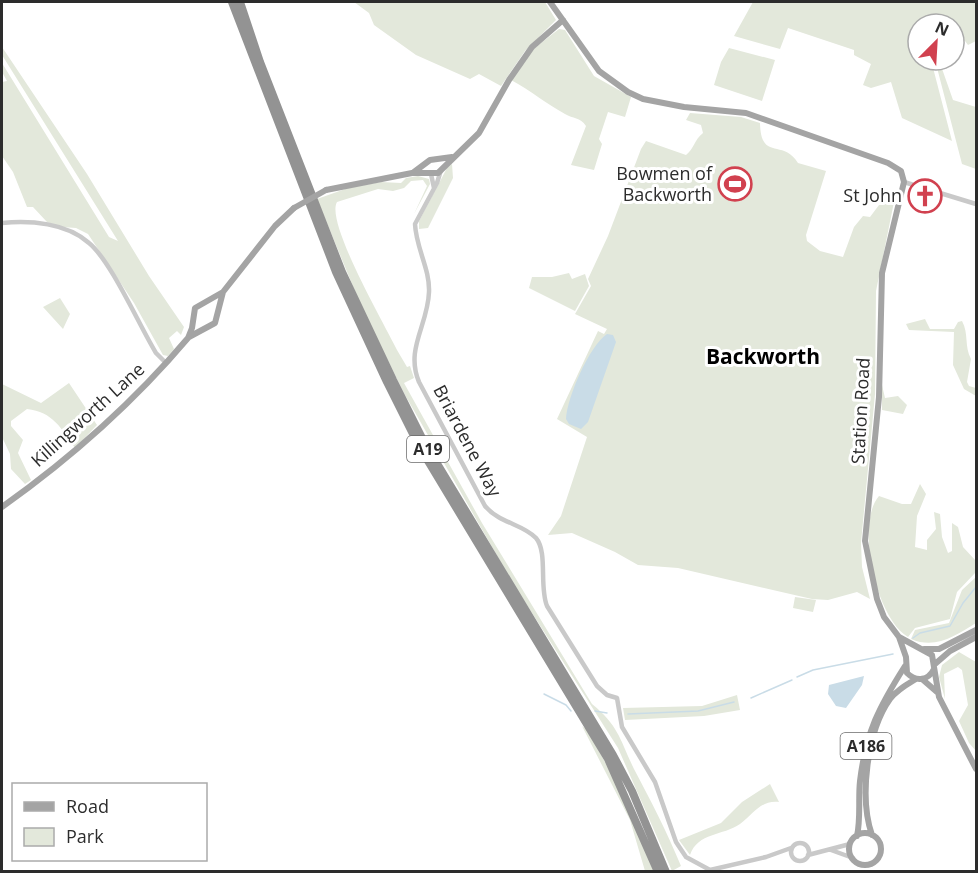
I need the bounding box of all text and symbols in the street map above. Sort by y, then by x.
north arrow [906,12,966,72]
text: N [932,16,953,41]
place label: Bowmen of Backworth [616,161,713,206]
sports icon: Bowmen of Backworth [717,166,753,202]
church icon: St John [907,178,943,214]
place label: St John [843,183,902,207]
district label: Backworth [706,342,820,370]
street label: Killingworth Lane [25,357,149,472]
street label: Station Road [845,357,875,465]
street label: Briardene Way [428,380,508,502]
road number: A19 [407,436,449,462]
road number: A186 [840,733,892,759]
legend [12,783,207,861]
text: Road [66,794,109,818]
text: Park [66,824,104,848]

